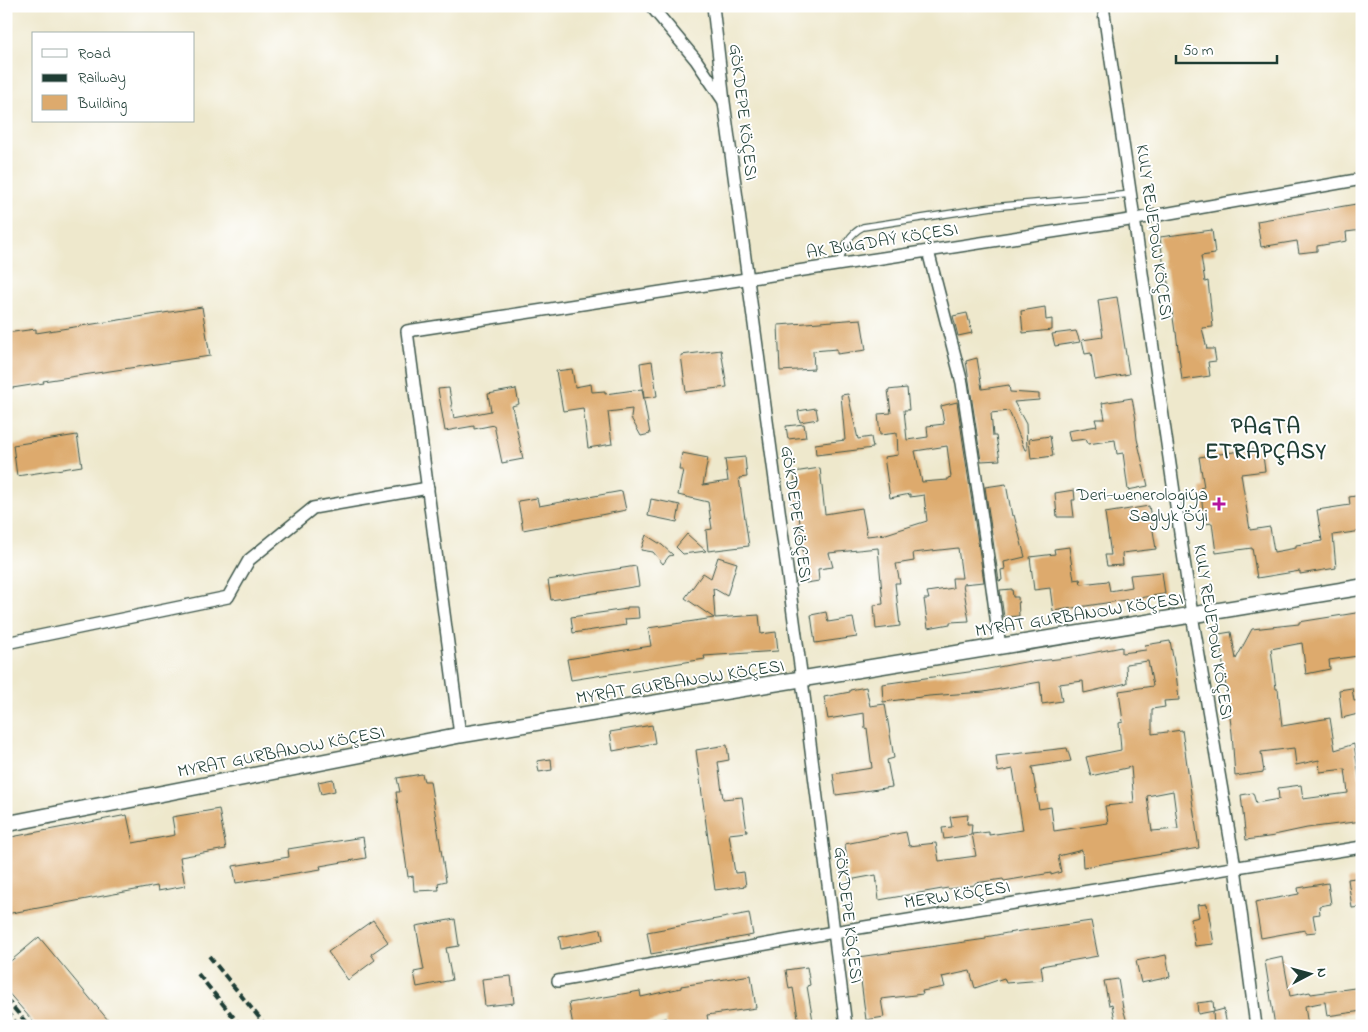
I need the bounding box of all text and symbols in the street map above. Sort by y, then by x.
legend [32,32,195,122]
scale bar [1176,32,1277,64]
text: 50 m [1183,40,1214,62]
text: Road [78,43,111,65]
street label: GÖKDEPE KÖÇESI [721,43,763,182]
text: Railway [78,67,126,90]
text: Building [77,93,127,116]
street label: KULY REJEPOW KÖÇESI [1128,143,1178,322]
street label: AK BUGDAÝ KÖÇESI [805,217,960,267]
district label: PAGTA ETRAPÇASY [1205,412,1327,469]
street label: GÖKDEPE KÖÇESI [773,444,817,584]
place label: Deri-wenerologiýa Saglyk Öýi [1075,483,1208,531]
marker: Deri-wenerologiýa Saglyk Öýi [1212,497,1226,511]
street label: KULY REJEPOW KÖÇESI [1185,543,1239,722]
street label: MYRAT GURBANOW KÖÇESI [973,587,1185,645]
street label: MYRAT GURBANOW KÖÇESI [574,654,786,712]
street label: MYRAT GURBANOW KÖÇESI [176,720,387,786]
street label: GÖKDEPE KÖÇESI [826,846,868,985]
street label: MERW KÖÇESI [902,875,1012,917]
north arrow [1286,950,1336,1000]
text: N [1311,967,1332,979]

